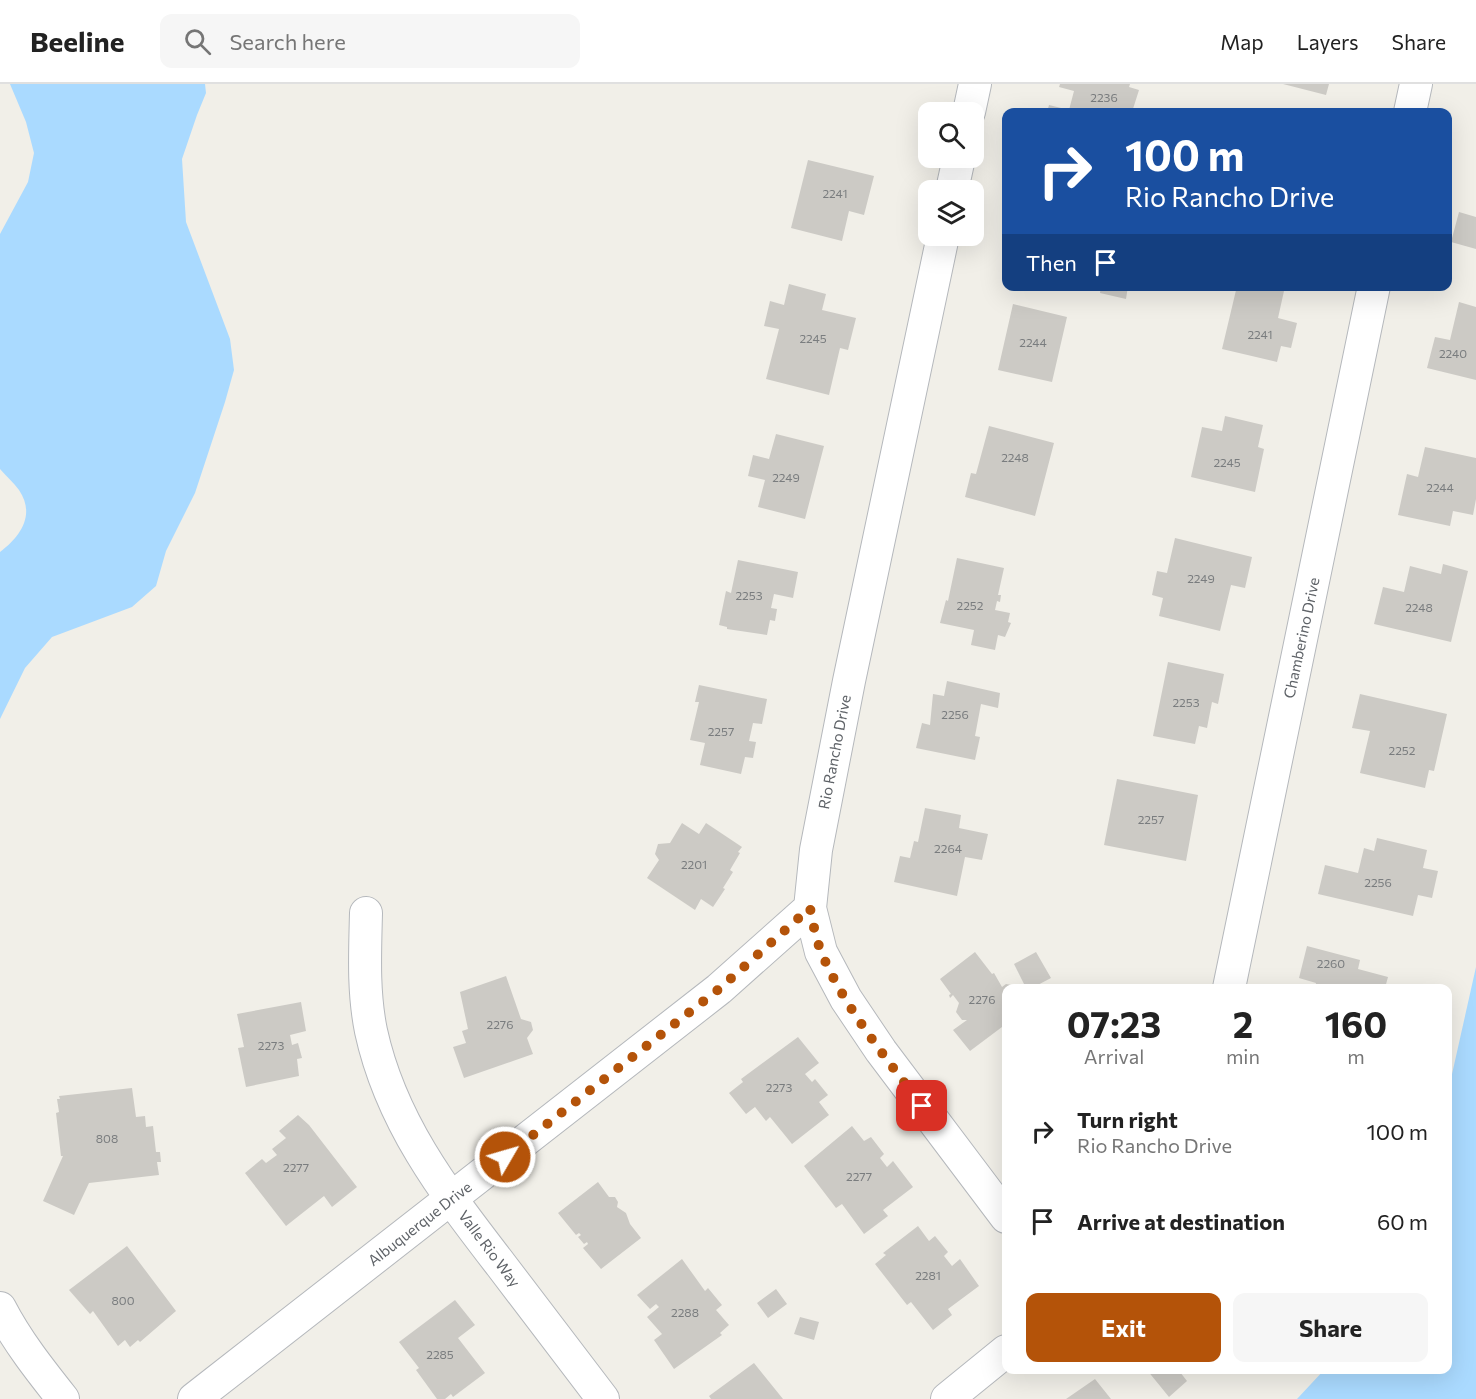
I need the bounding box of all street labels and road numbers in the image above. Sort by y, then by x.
street label: Chamberino Drive [1279,576,1323,700]
street label: Rio Rancho Drive [814,693,854,811]
street label: Albuquerque Drive [364,1177,475,1269]
street label: Valle Rio Way [455,1206,525,1291]

